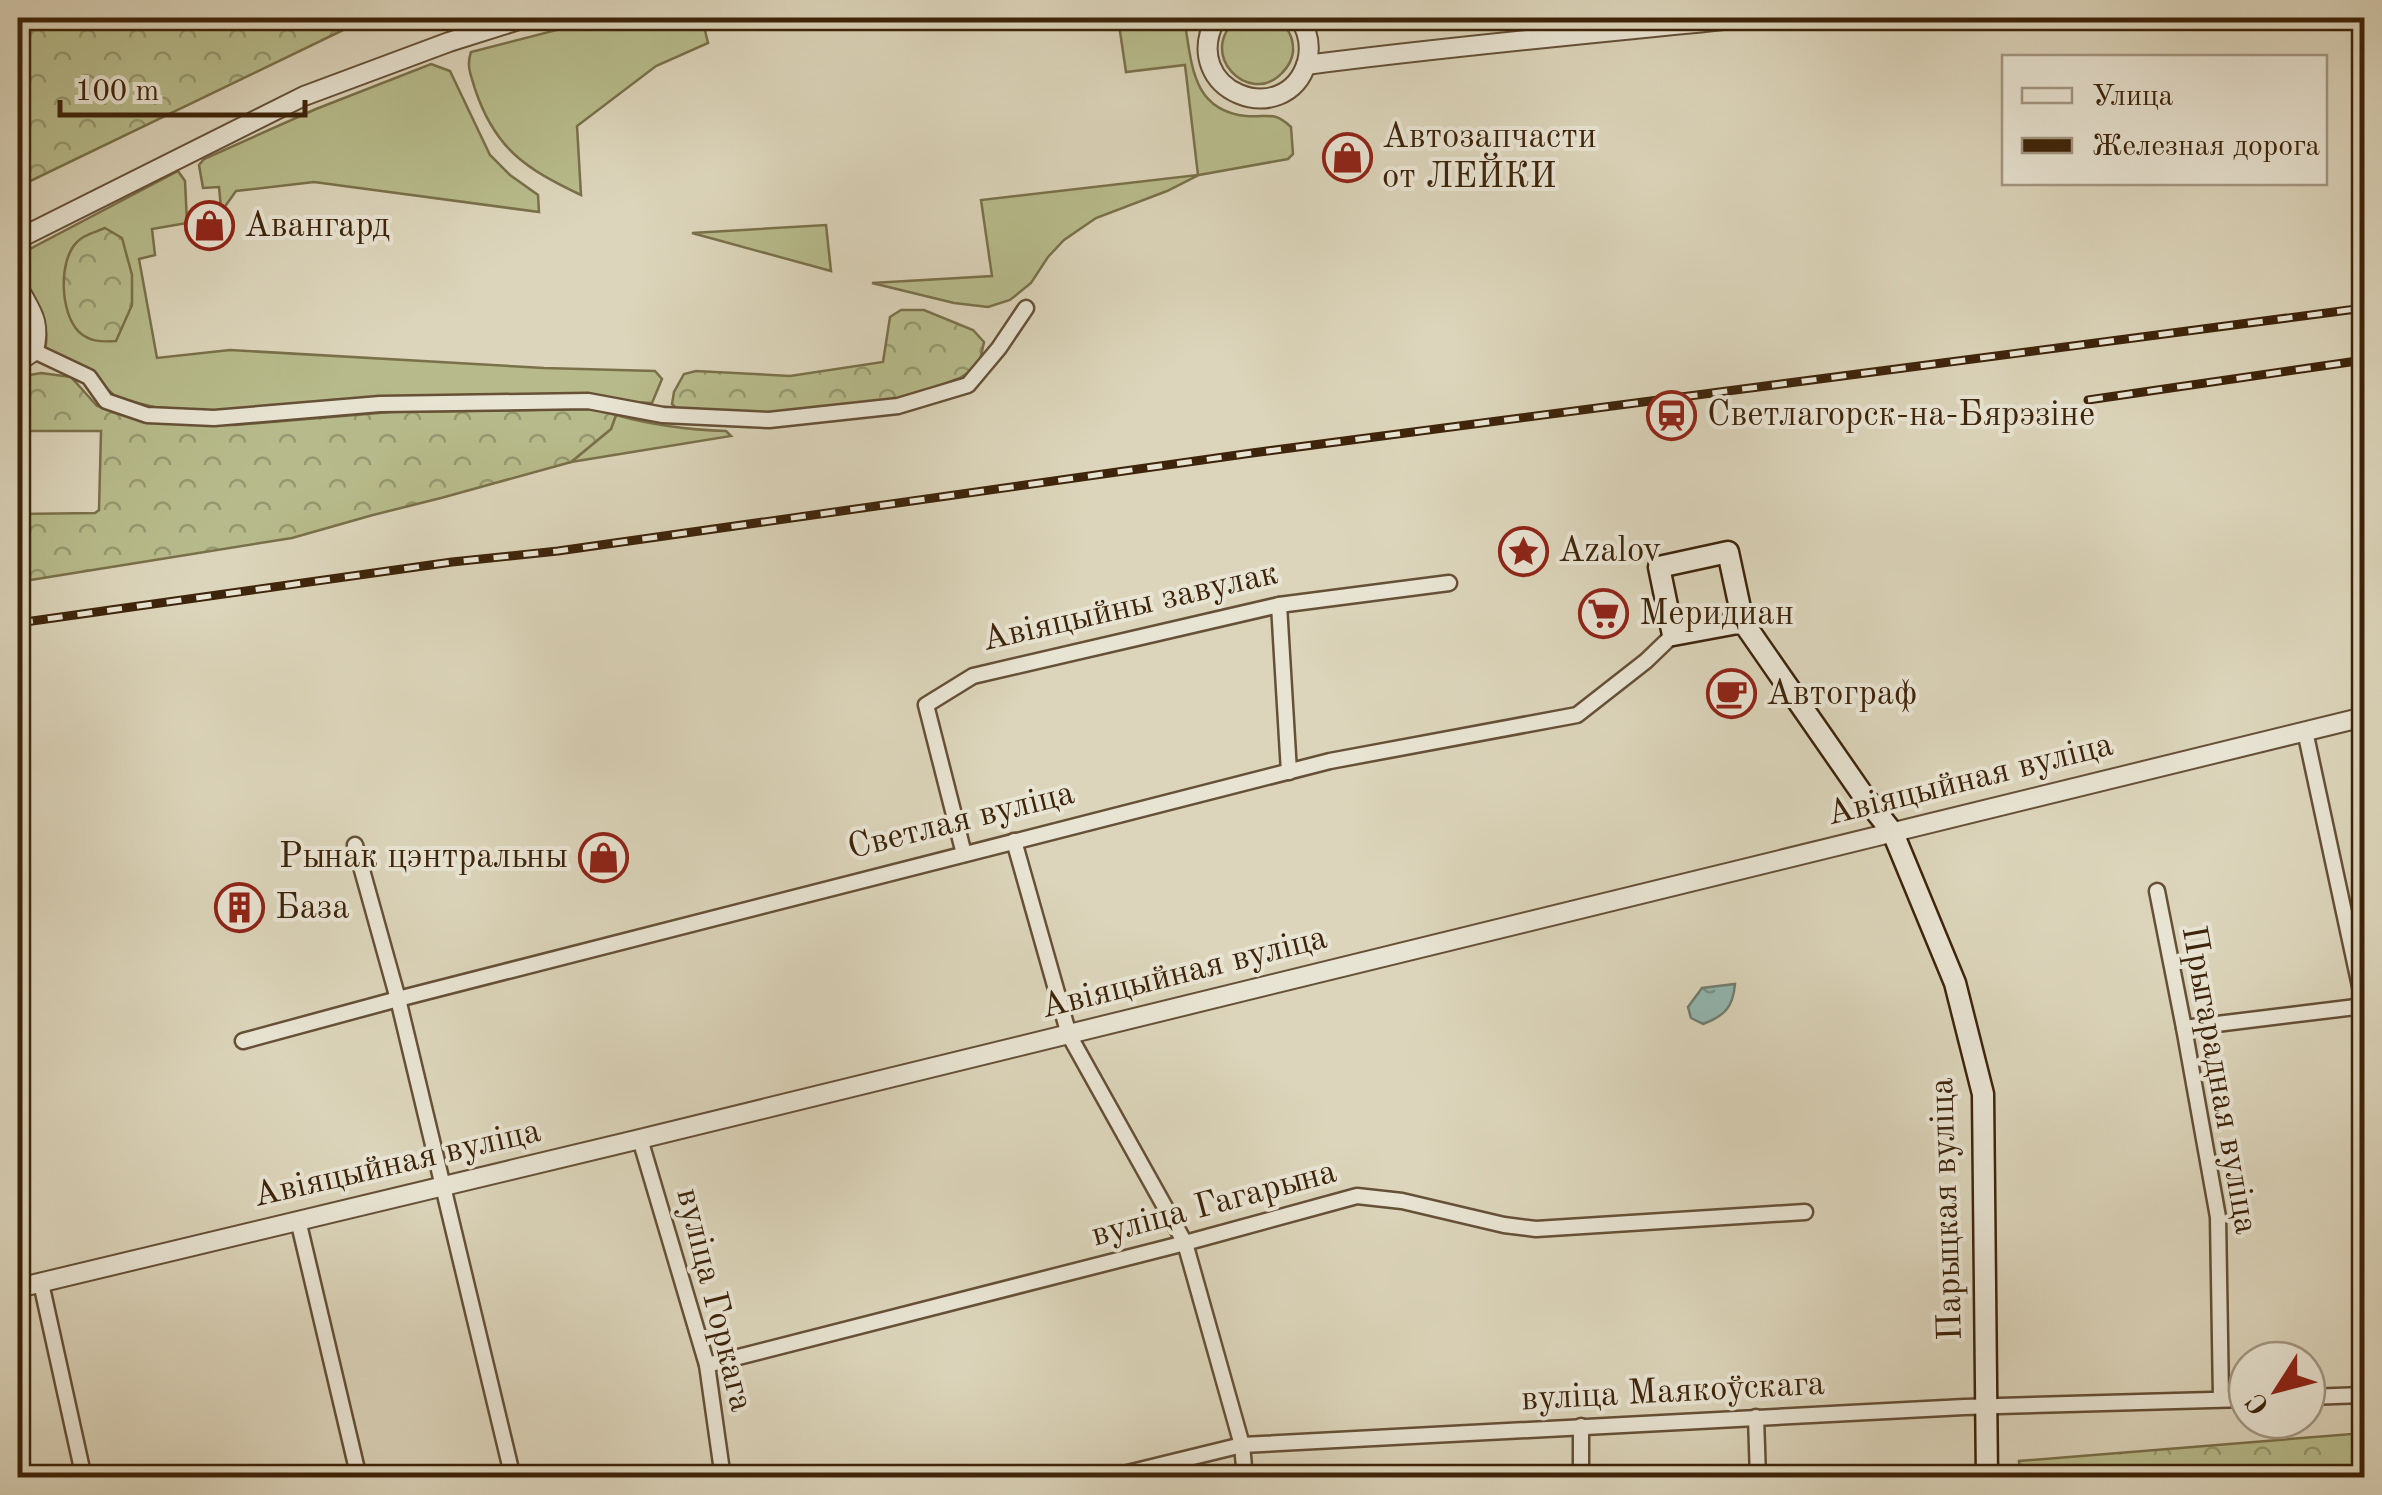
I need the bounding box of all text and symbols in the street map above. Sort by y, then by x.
scale bar [60,55,305,117]
legend [2002,55,2327,185]
text: 100 m [75,77,159,107]
text: Улица [2092,82,2174,112]
place label: Автозапчасти от ЛЕЙКИ [1382,120,1596,195]
shop icon: Автозапчасти от ЛЕЙКИ [1321,131,1373,183]
text: Железная дорога [2092,132,2320,162]
shop icon: Авангард [183,200,235,252]
place label: Авангард [244,209,390,244]
station icon: Светлагорск-на-Бярэзіне [1646,389,1698,441]
place label: Светлагорск-на-Бярэзіне [1707,398,2095,433]
place icon: Azalov [1497,525,1549,577]
place label: Azalov [1558,534,1661,569]
street label: Авіяцыйны завулак [979,556,1281,658]
supermarket icon: Меридиан [1578,588,1630,640]
place label: Меридиан [1639,597,1794,632]
cafe icon: Автограф [1705,668,1757,720]
place label: Автограф [1766,677,1917,713]
street label: Авіяцыйная вуліца [1823,727,2117,833]
street label: Светлая вуліца [844,776,1078,866]
shop icon: Рынак цэнтральны [577,831,629,883]
place label: Рынак цэнтральны [279,840,568,875]
building icon: База [214,882,266,934]
place label: База [275,891,350,926]
street label: Авіяцыйная вуліца [1037,920,1331,1026]
street label: Прыгарадная вуліца [2175,923,2263,1237]
street label: Парыцкая вуліца [1925,1077,1969,1341]
street label: Авіяцыйная вуліца [250,1114,544,1214]
street label: вуліца Гагарына [1088,1154,1340,1254]
street label: вуліца Горкага [669,1185,759,1415]
north arrow [2227,1340,2327,1440]
street label: вуліца Маякоўскага [1520,1367,1826,1417]
text: С [2242,1387,2276,1419]

